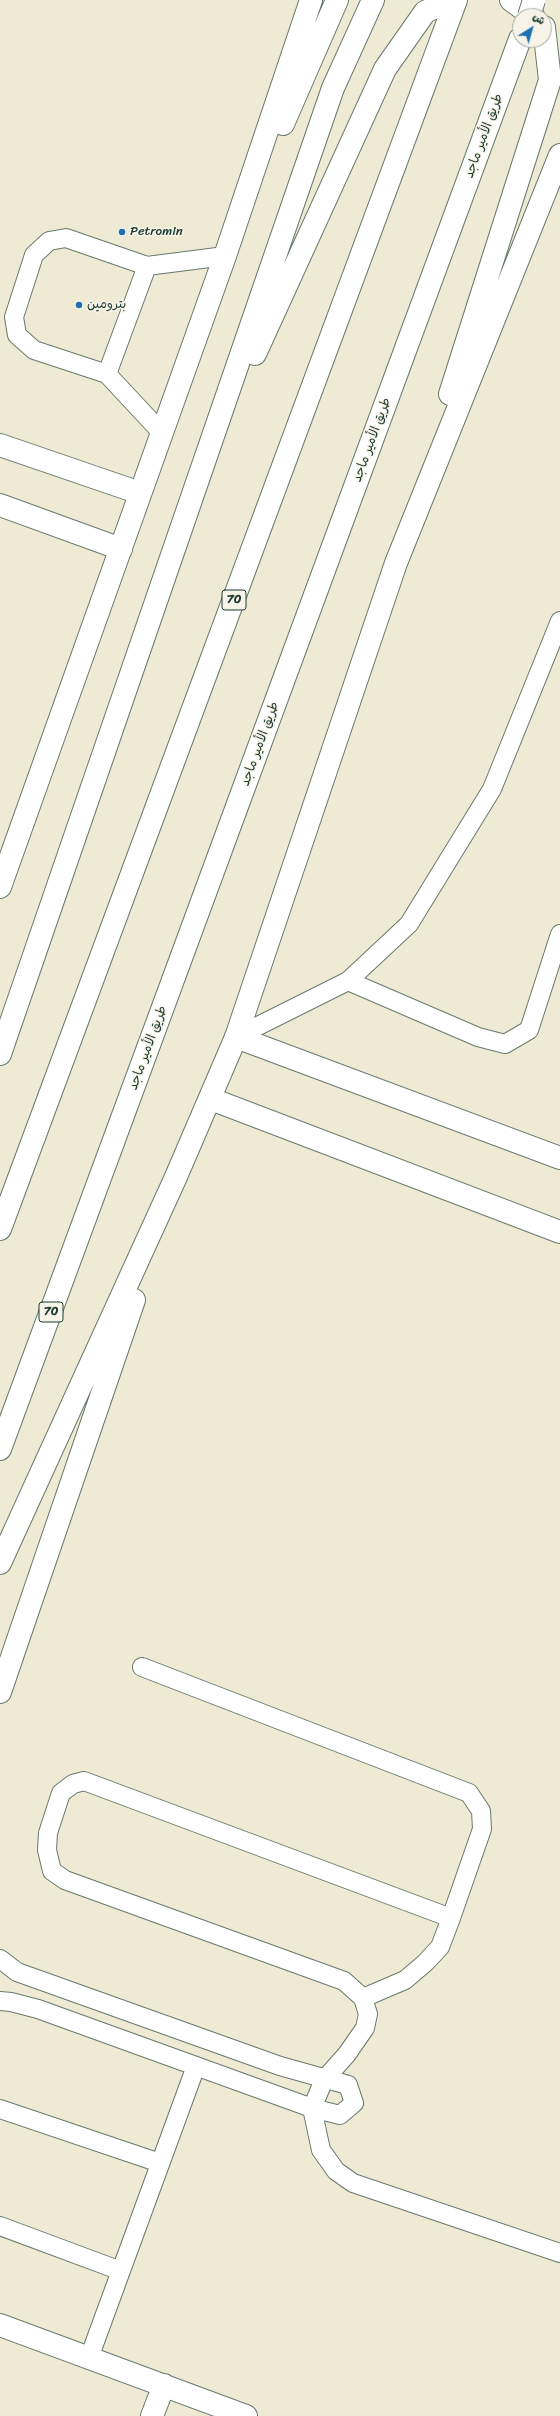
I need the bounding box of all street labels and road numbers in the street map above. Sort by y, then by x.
street label: طريق الأمير ماجد [462,92,506,180]
street label: طريق الأمير ماجد [350,396,394,484]
road number: 70 [222,590,246,610]
street label: طريق الأمير ماجد [238,700,282,788]
street label: طريق الأمير ماجد [126,1004,170,1092]
road number: 70 [39,1302,63,1322]

